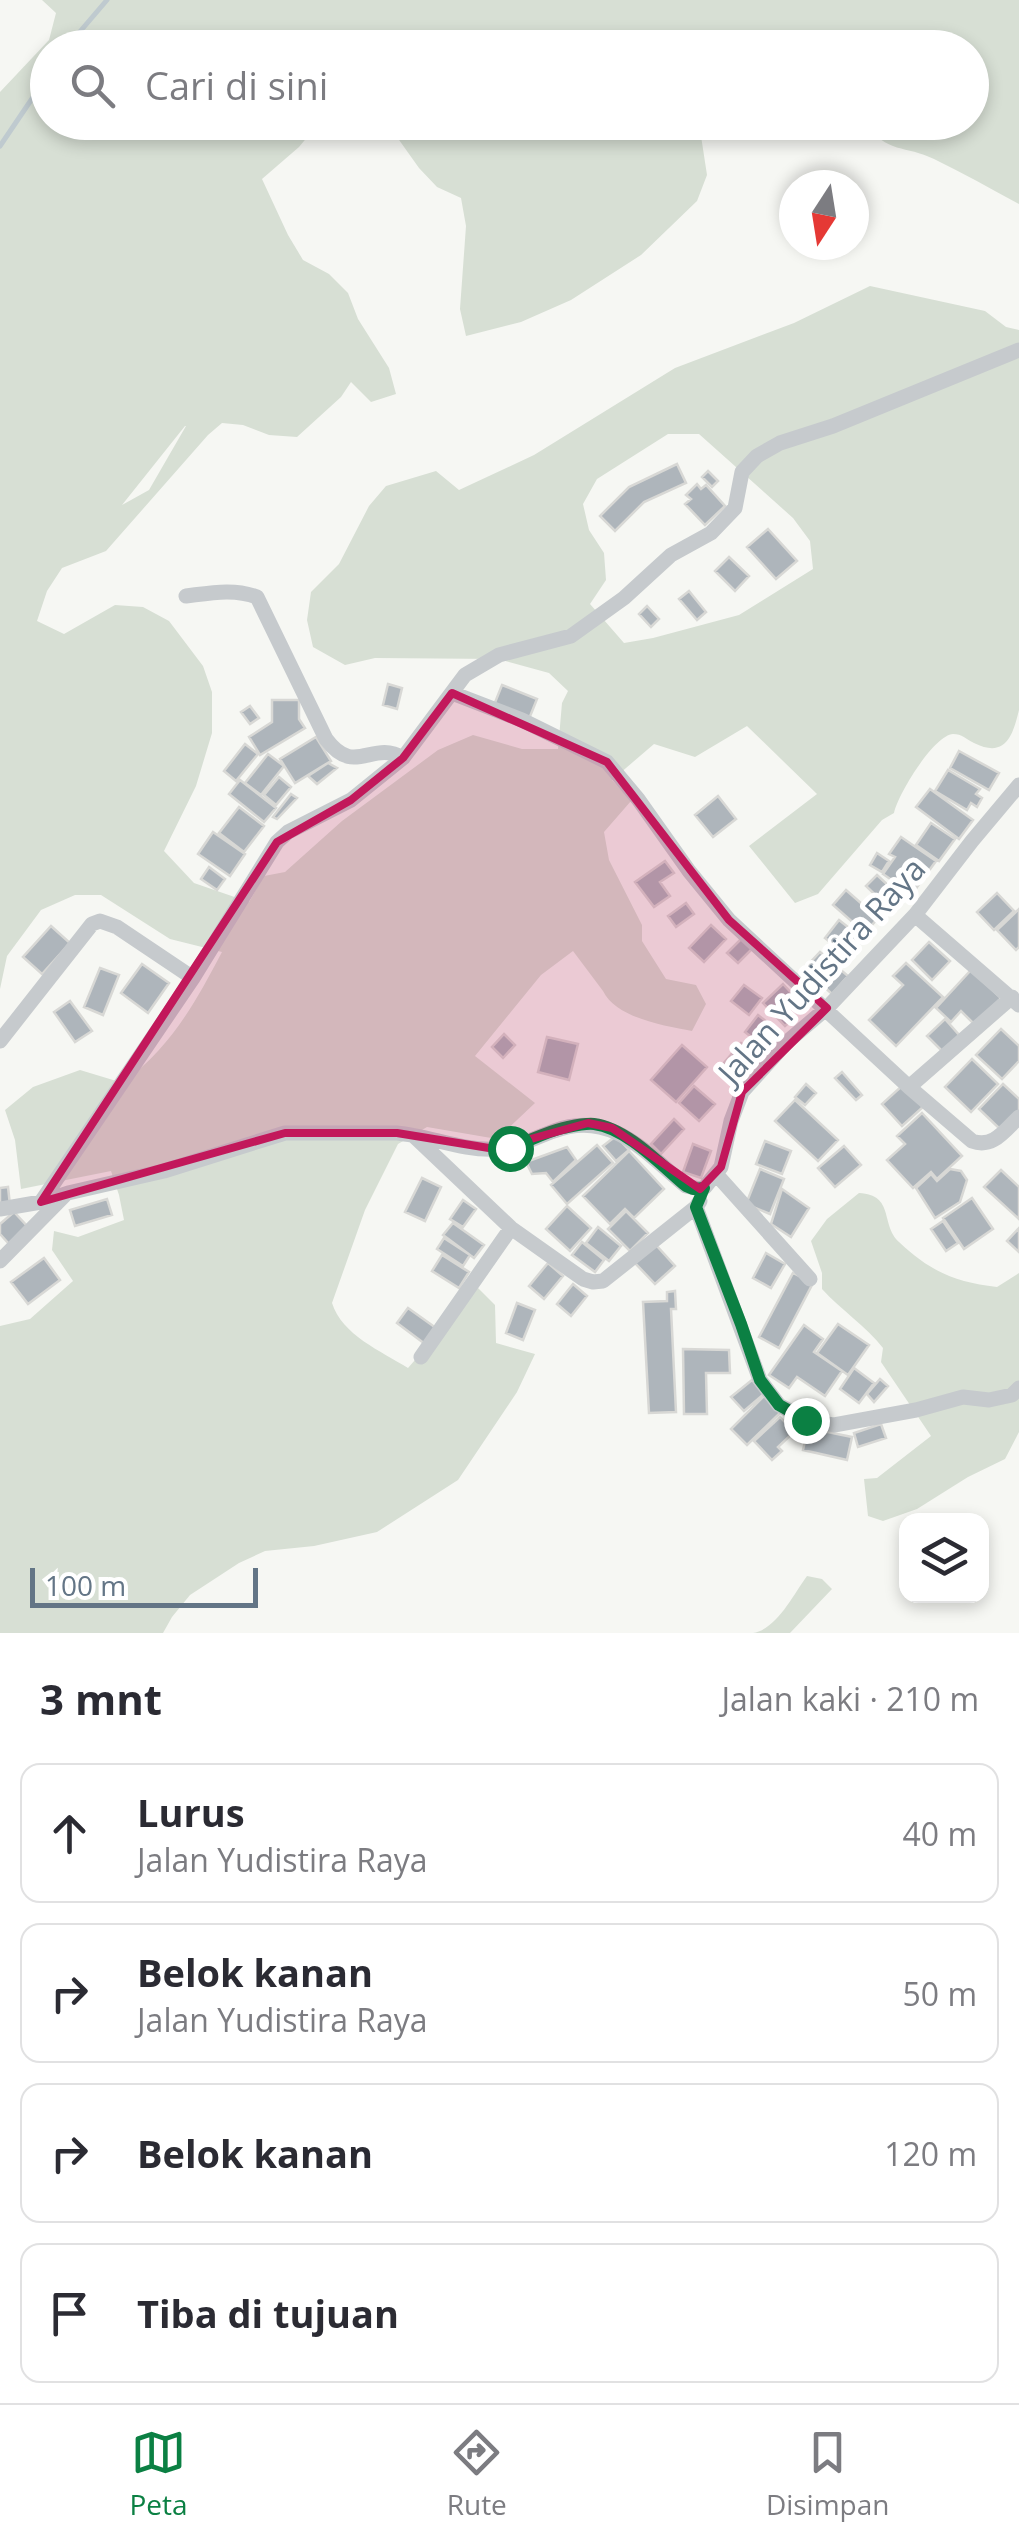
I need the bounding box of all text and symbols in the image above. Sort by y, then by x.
search box [30,30,989,140]
icon: search [65,58,120,113]
text: Cari di sini [145,59,328,111]
north arrow [779,170,869,260]
street label: Jalan Yudistira Raya [706,848,934,1095]
route start [488,1126,534,1172]
route end [784,1398,830,1444]
map controls [899,1513,989,1603]
button: layers [899,1513,989,1603]
scale bar [30,1563,258,1608]
text: 100 m [45,1566,126,1604]
text: 3 mnt [40,1670,162,1727]
text: Jalan kaki · 210 m [721,1677,979,1720]
text: Lurus [137,1786,245,1838]
icon: ahead [42,1806,97,1861]
text: 40 m [902,1812,977,1855]
text: Jalan Yudistira Raya [137,1838,428,1881]
text: Belok kanan [137,1946,373,1998]
icon: right [42,1966,97,2021]
text: 50 m [902,1972,977,2015]
text: Jalan Yudistira Raya [137,1998,428,2041]
icon: right [42,2126,97,2181]
text: Belok kanan [137,2127,373,2179]
text: 120 m [884,2132,977,2175]
icon: arrive [42,2286,97,2341]
text: Tiba di tujuan [137,2287,399,2339]
tab: Peta [130,2425,188,2523]
tab: Rute [447,2425,507,2523]
tab: Disimpan [766,2425,889,2523]

